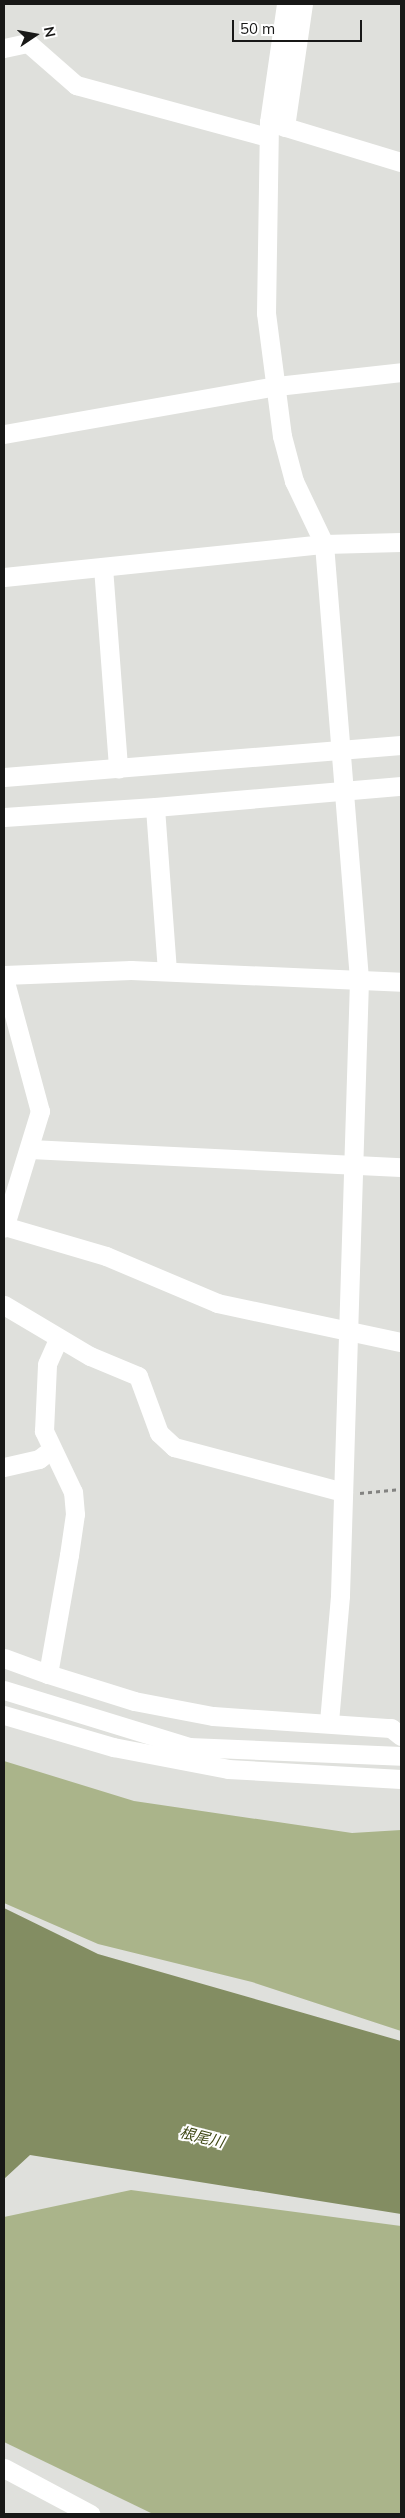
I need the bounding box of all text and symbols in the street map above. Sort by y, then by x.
north arrow [10,10,60,60]
scale bar [235,10,365,42]
text: 50 m [240,19,275,38]
text: N [40,25,60,39]
water label: 根尾川 [178,2123,226,2151]

